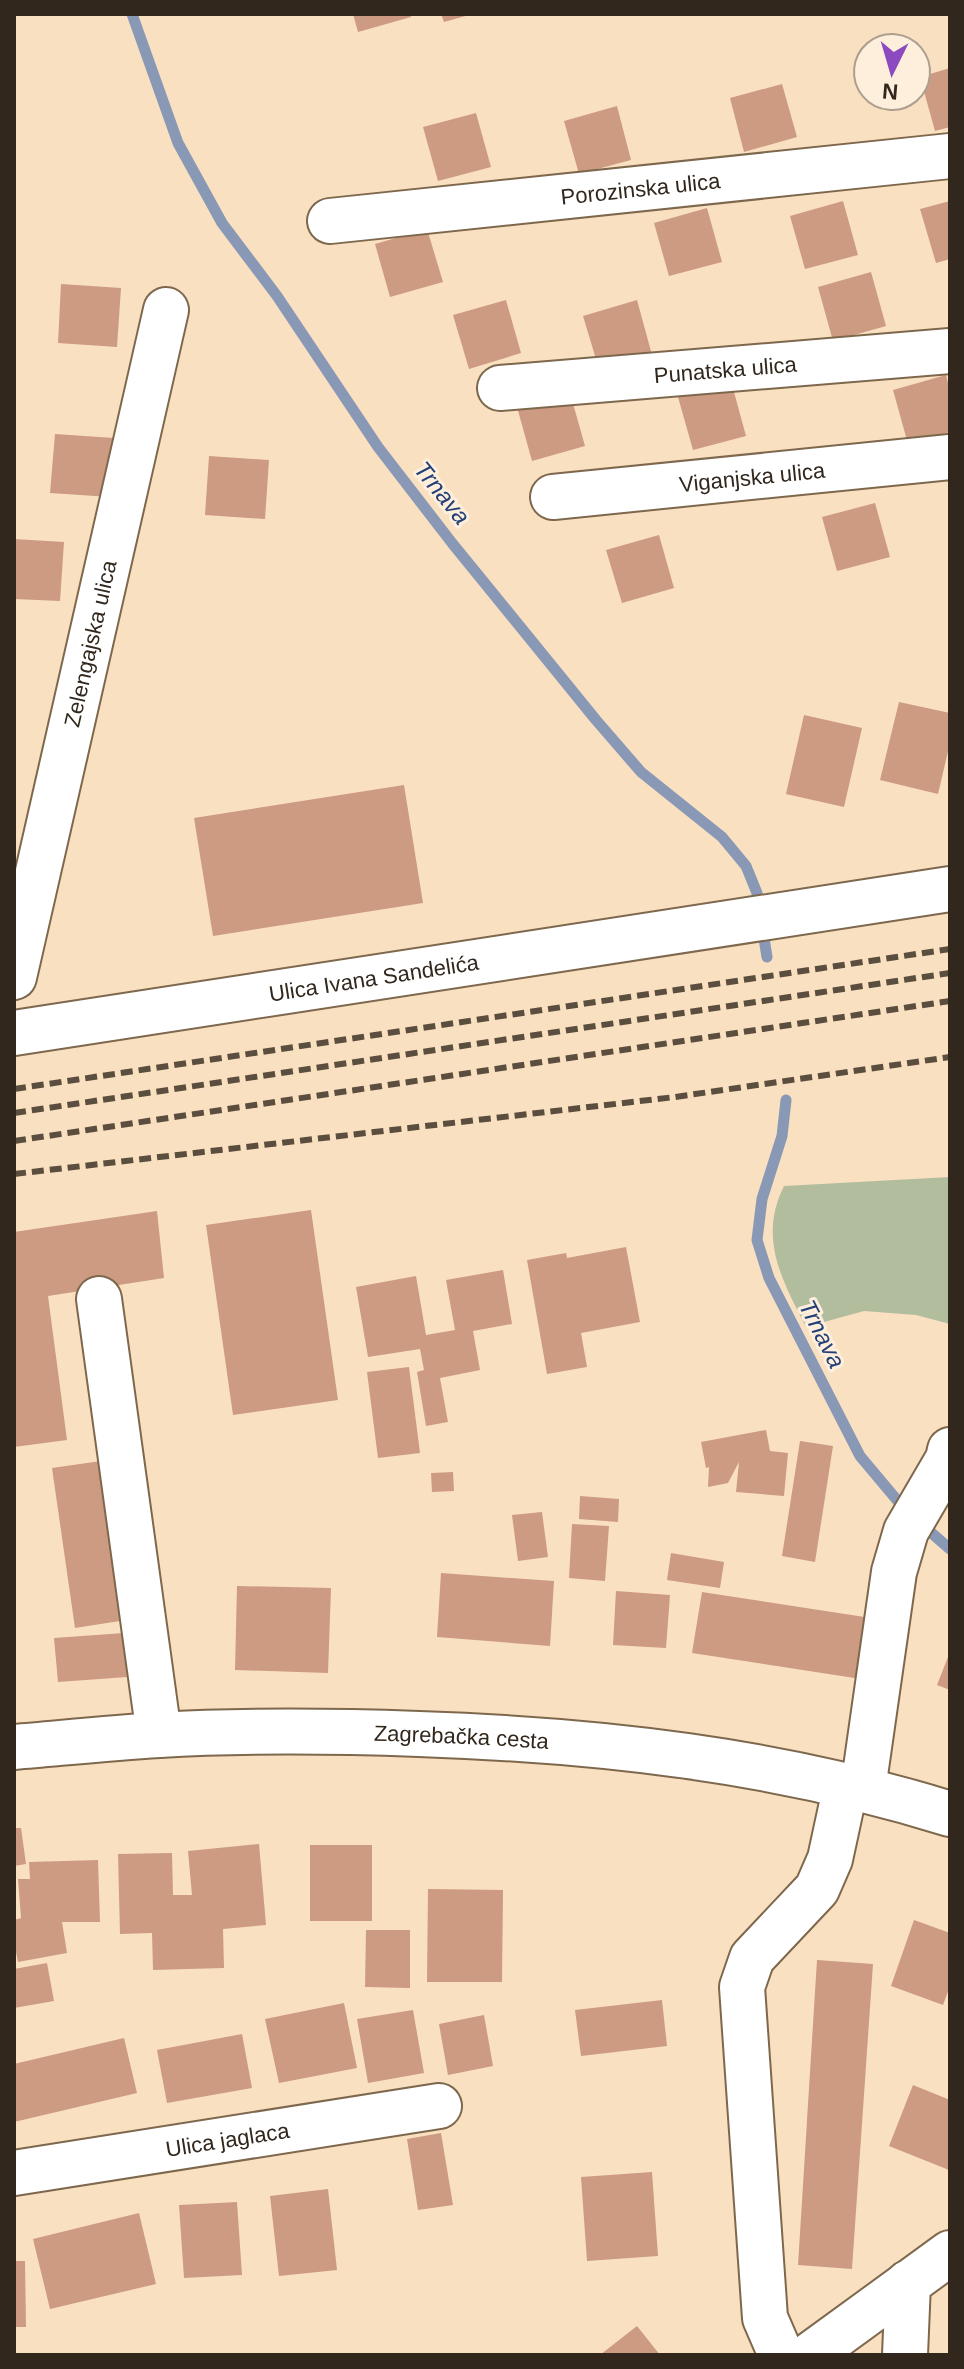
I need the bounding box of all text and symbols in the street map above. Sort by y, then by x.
north arrow [852,32,932,112]
text: N [881,78,899,105]
street label: Porozinska ulica [559,168,722,210]
street label: Punatska ulica [653,352,798,388]
water label: Trnava [409,456,476,530]
street label: Viganjska ulica [678,458,827,497]
street label: Zelengajska ulica [59,557,122,729]
street label: Ulica Ivana Sandelića [267,950,481,1007]
water label: Trnava [794,1295,851,1372]
street label: Zagrebačka cesta [374,1721,550,1754]
street label: Ulica jaglaca [164,2118,292,2162]

